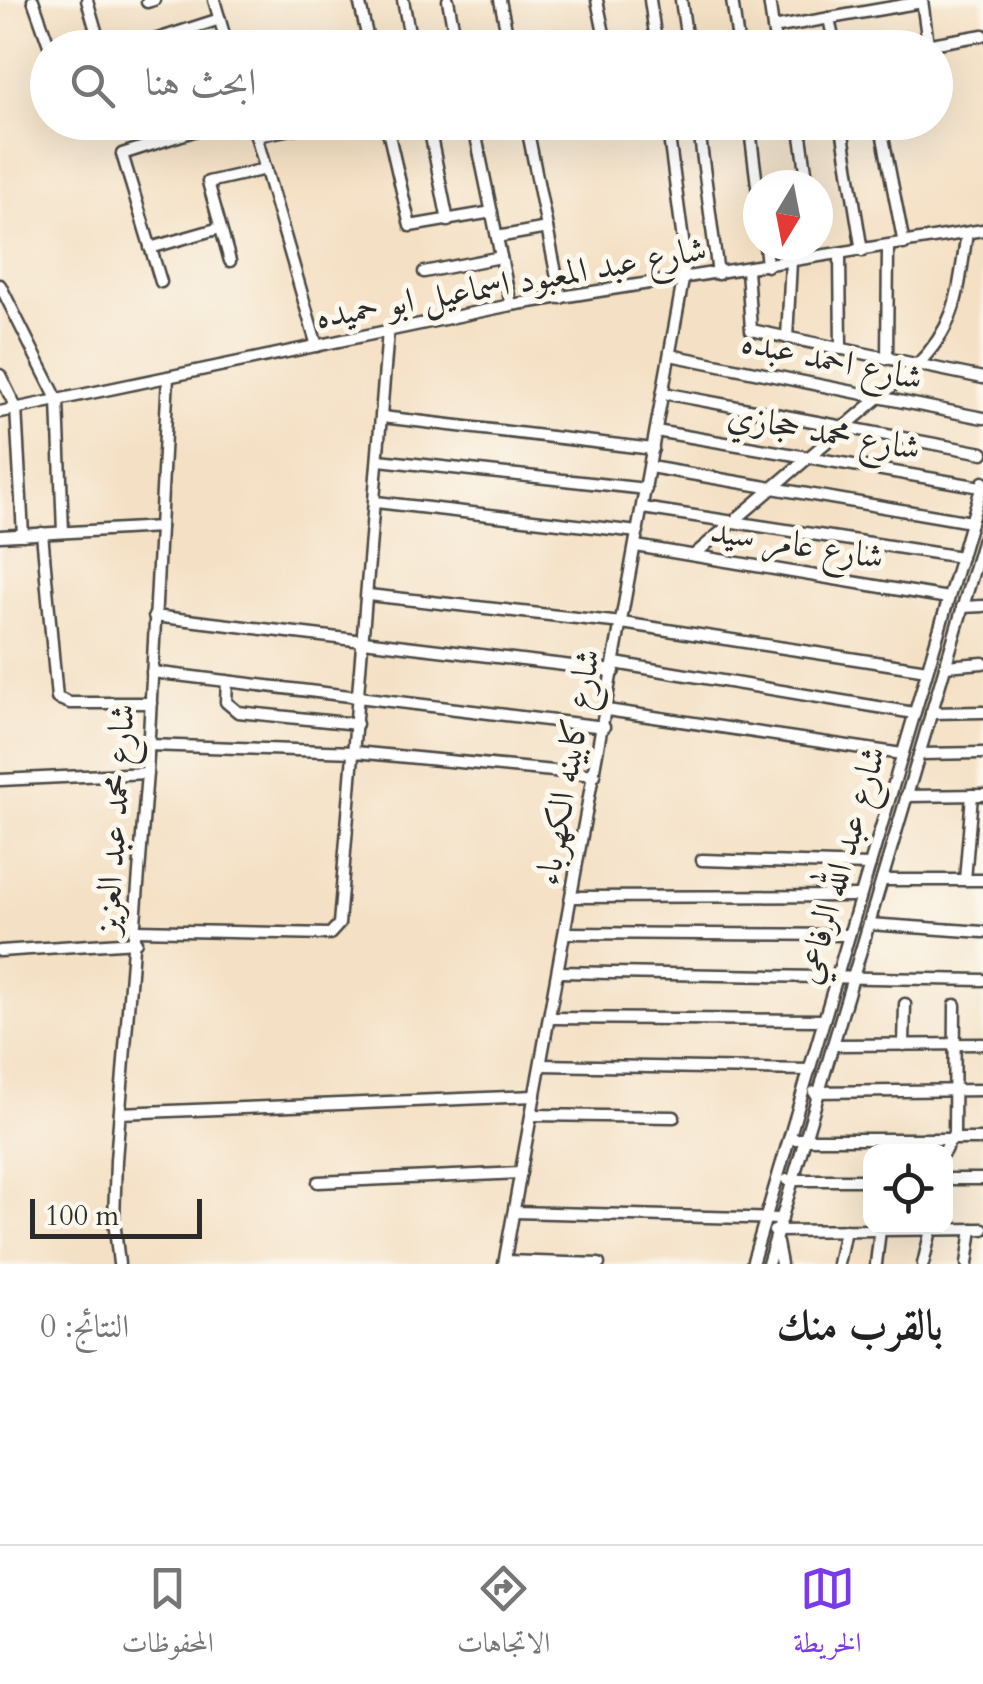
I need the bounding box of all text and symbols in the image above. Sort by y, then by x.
search box [30,30,953,140]
text: ابحث هنا [145,57,257,109]
icon: search [65,58,120,113]
north arrow [743,170,833,260]
street label: شارع عبد المعبود اسماعيل ابو حميده [312,225,711,345]
street label: شارع احمد عبده [736,317,927,406]
street label: شارع محمد حجازي [723,391,924,477]
street label: شارع عامر سيد [706,507,887,585]
street label: شارع كابينه الكهرباء [524,645,616,890]
street label: شارع محمد عبد العزيز [83,702,151,939]
street label: شارع عبد الله الرفاعي [780,739,902,991]
map controls [863,1144,953,1234]
button: locate [863,1144,953,1234]
scale bar [30,1194,202,1238]
text: 100 m [45,1197,119,1235]
text: بالقرب منك [776,1297,943,1354]
text: النتائج: 0 [40,1305,129,1349]
tab: المحفوظات [122,1561,214,1670]
tab: الاتجاهات [457,1561,550,1670]
tab: الخريطة [793,1561,861,1670]

